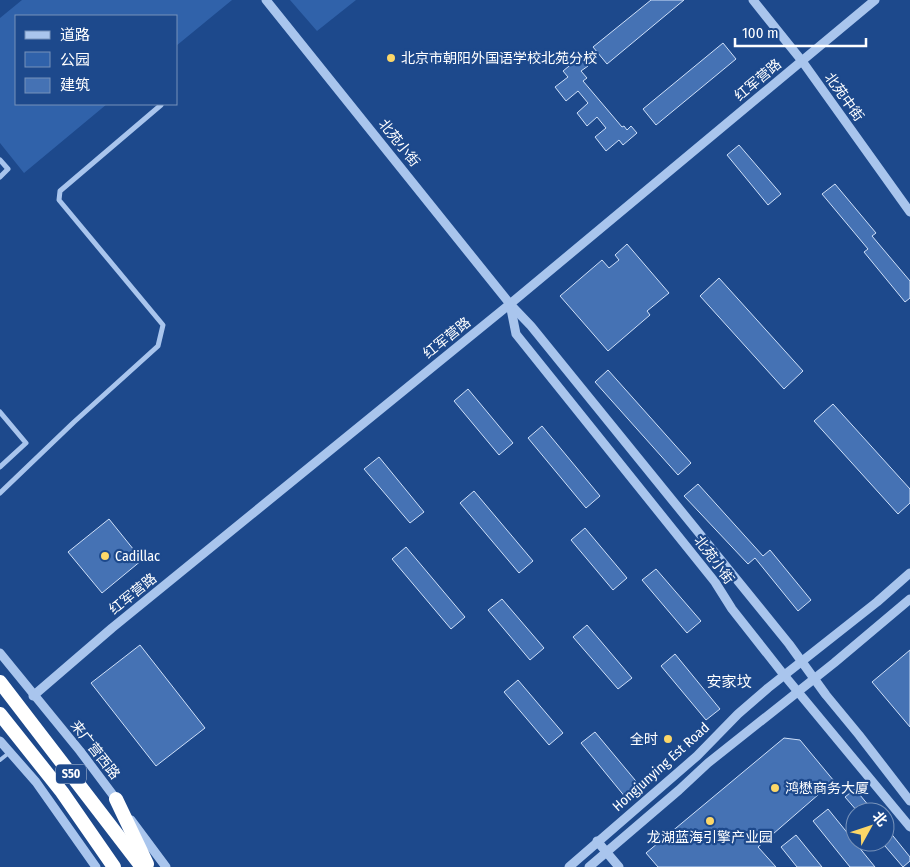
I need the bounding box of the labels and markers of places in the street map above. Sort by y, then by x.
place label: 北京市朝阳外国语学校北苑分校 [401,50,597,67]
marker: 北京市朝阳外国语学校北苑分校 [385,52,397,64]
place label: Cadillac [115,548,160,565]
marker: Cadillac [99,550,111,562]
place label: 全时 [630,731,658,748]
marker: 全时 [662,733,674,745]
place label: 鸿懋商务大厦 [785,780,869,797]
marker: 鸿懋商务大厦 [769,782,781,794]
marker: 龙湖蓝海引擎产业园 [704,815,716,827]
place label: 龙湖蓝海引擎产业园 [647,829,773,846]

